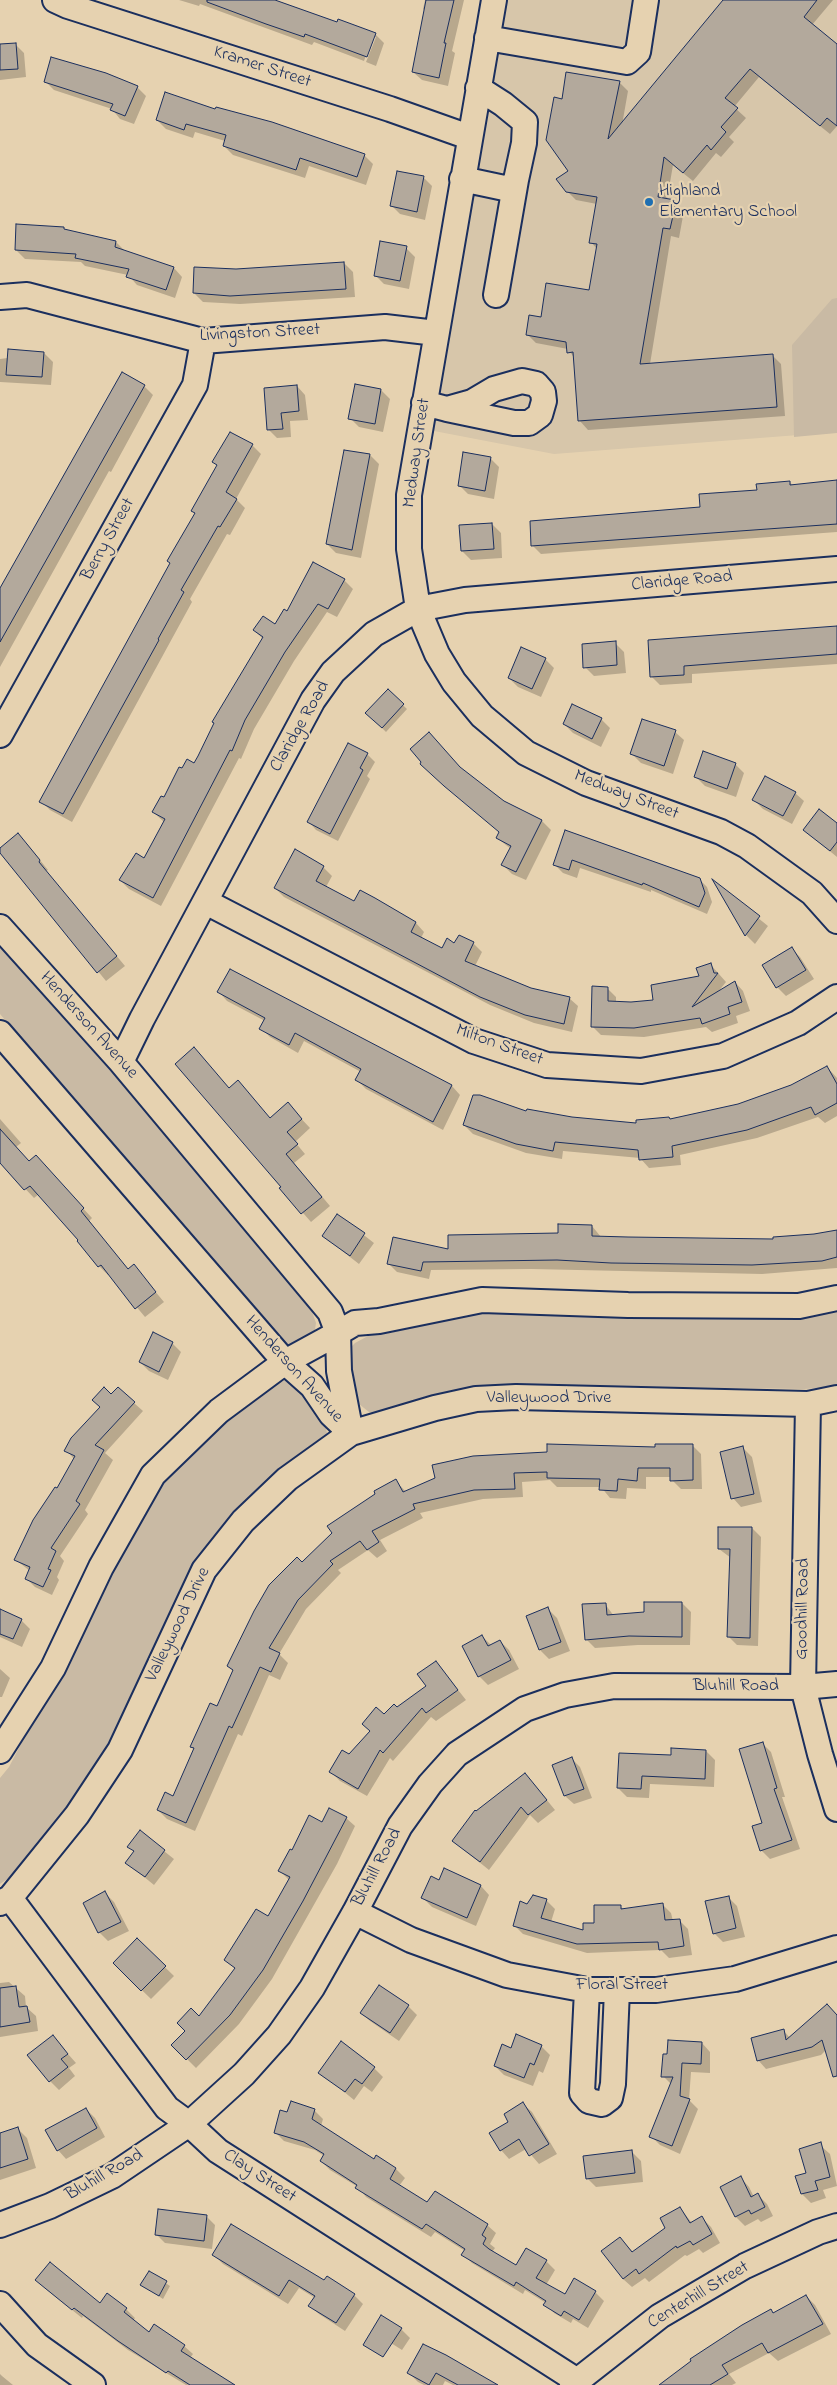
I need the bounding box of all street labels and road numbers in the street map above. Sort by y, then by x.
street label: Kramer Street [210,42,314,94]
street label: Livingston Street [199,320,321,348]
street label: Medway Street [400,397,436,509]
street label: Berry Street [77,495,141,585]
street label: Claridge Road [631,567,733,597]
street label: Claridge Road [266,678,336,776]
street label: Medway Street [571,766,681,826]
street label: Henderson Avenue [34,968,142,1084]
street label: Milton Street [452,1020,546,1072]
street label: Henderson Avenue [239,1312,347,1428]
street label: Valleywood Drive [487,1388,611,1410]
street label: Goodhill Road [792,1558,816,1660]
street label: Valleywood Drive [142,1564,216,1686]
street label: Bluhill Road [693,1676,779,1698]
street label: Bluhill Road [348,1825,408,1911]
street label: Floral Street [576,1975,668,1997]
street label: Bluhill Road [62,2145,148,2207]
street label: Clay Street [219,2145,299,2209]
street label: Centerhill Street [644,2257,754,2335]

